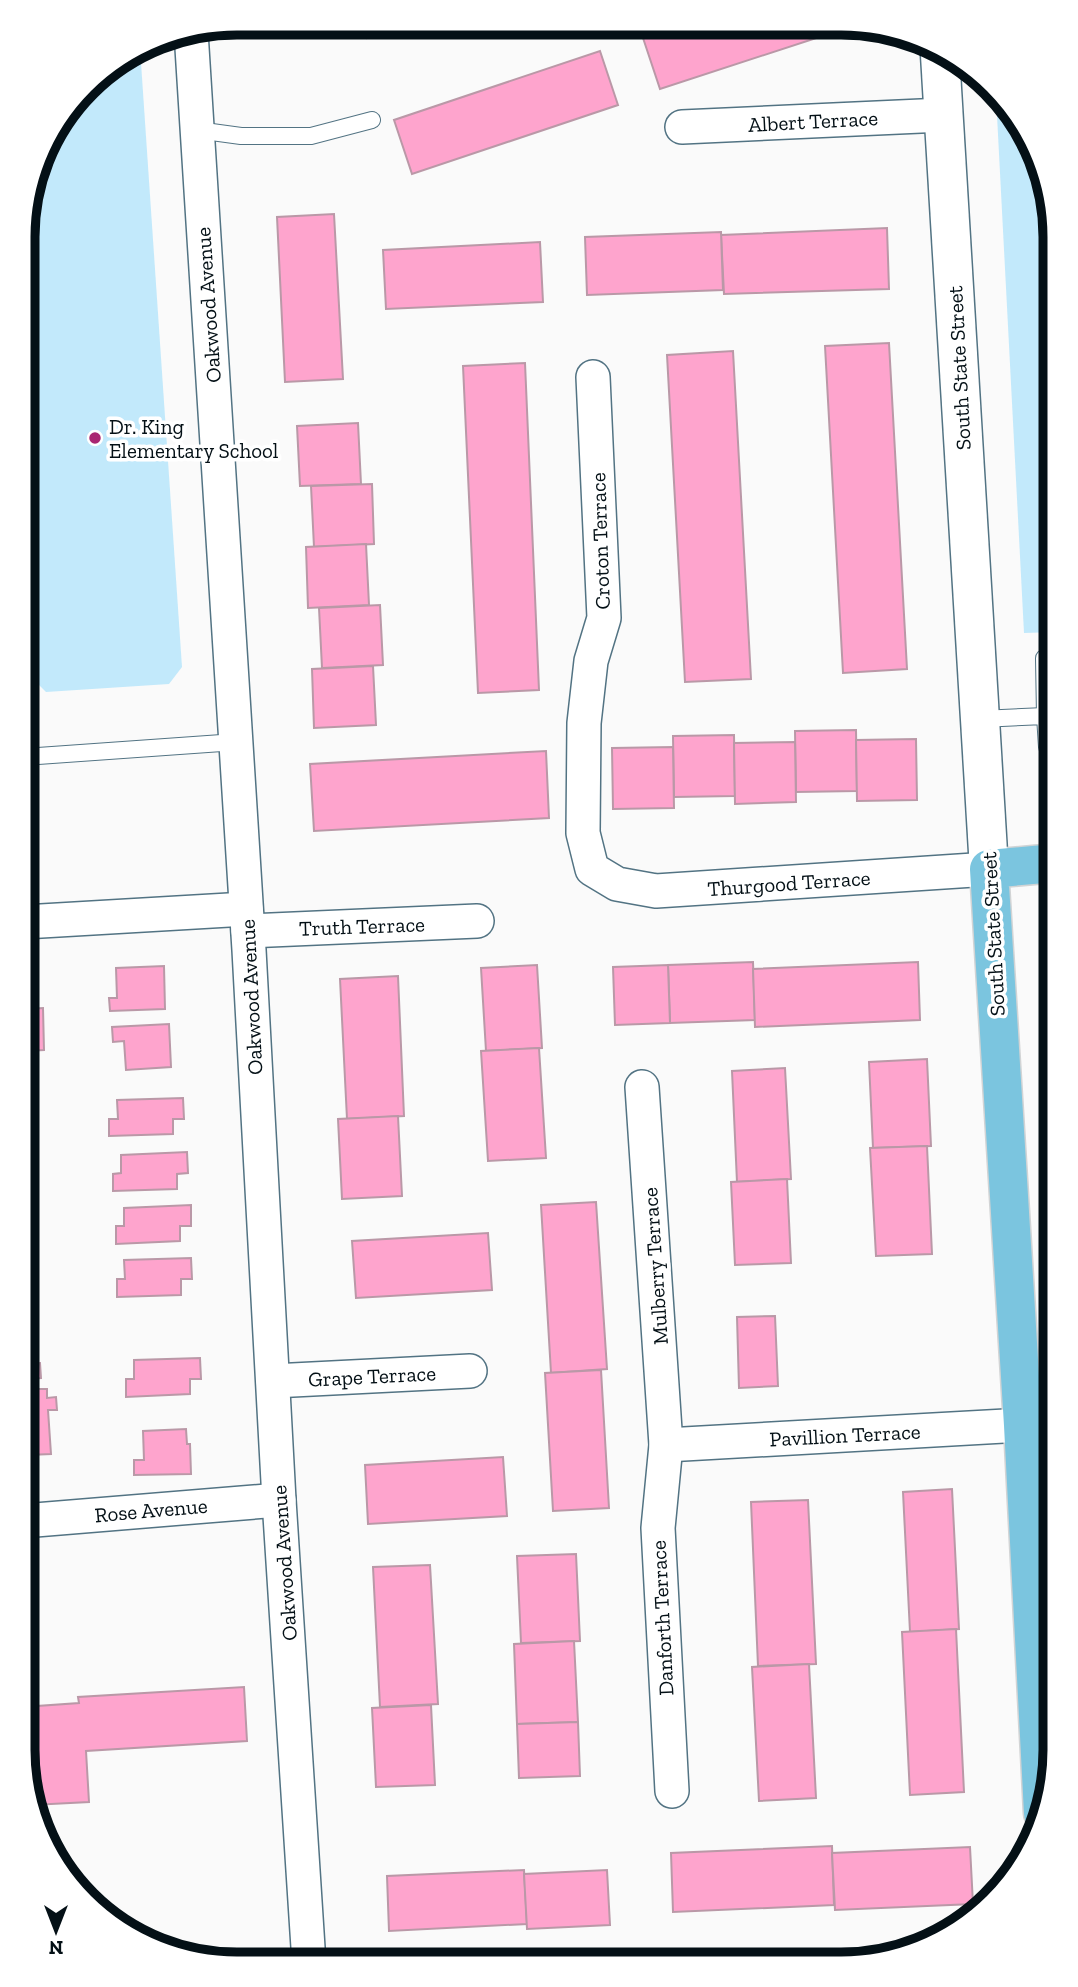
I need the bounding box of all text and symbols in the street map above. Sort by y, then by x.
street label: Albert Terrace [747,105,879,137]
street label: Oakwood Avenue [190,226,226,384]
street label: South State Street [942,285,976,451]
place label: Dr. King Elementary School [109,414,279,463]
marker: Dr. King Elementary School [87,430,103,446]
street label: Croton Terrace [585,472,615,610]
street label: South State Street [976,851,1010,1017]
street label: Thurgood Terrace [707,865,871,901]
street label: Truth Terrace [299,911,425,941]
street label: Oakwood Avenue [234,918,268,1075]
street label: Mulberry Terrace [637,1186,673,1346]
street label: Grape Terrace [307,1360,437,1392]
street label: Pavillion Terrace [769,1419,921,1451]
street label: Oakwood Avenue [266,1484,302,1642]
street label: Rose Avenue [94,1493,209,1527]
street label: Danforth Terrace [645,1539,679,1696]
north arrow [21,1896,91,1966]
text: N [49,1936,63,1959]

